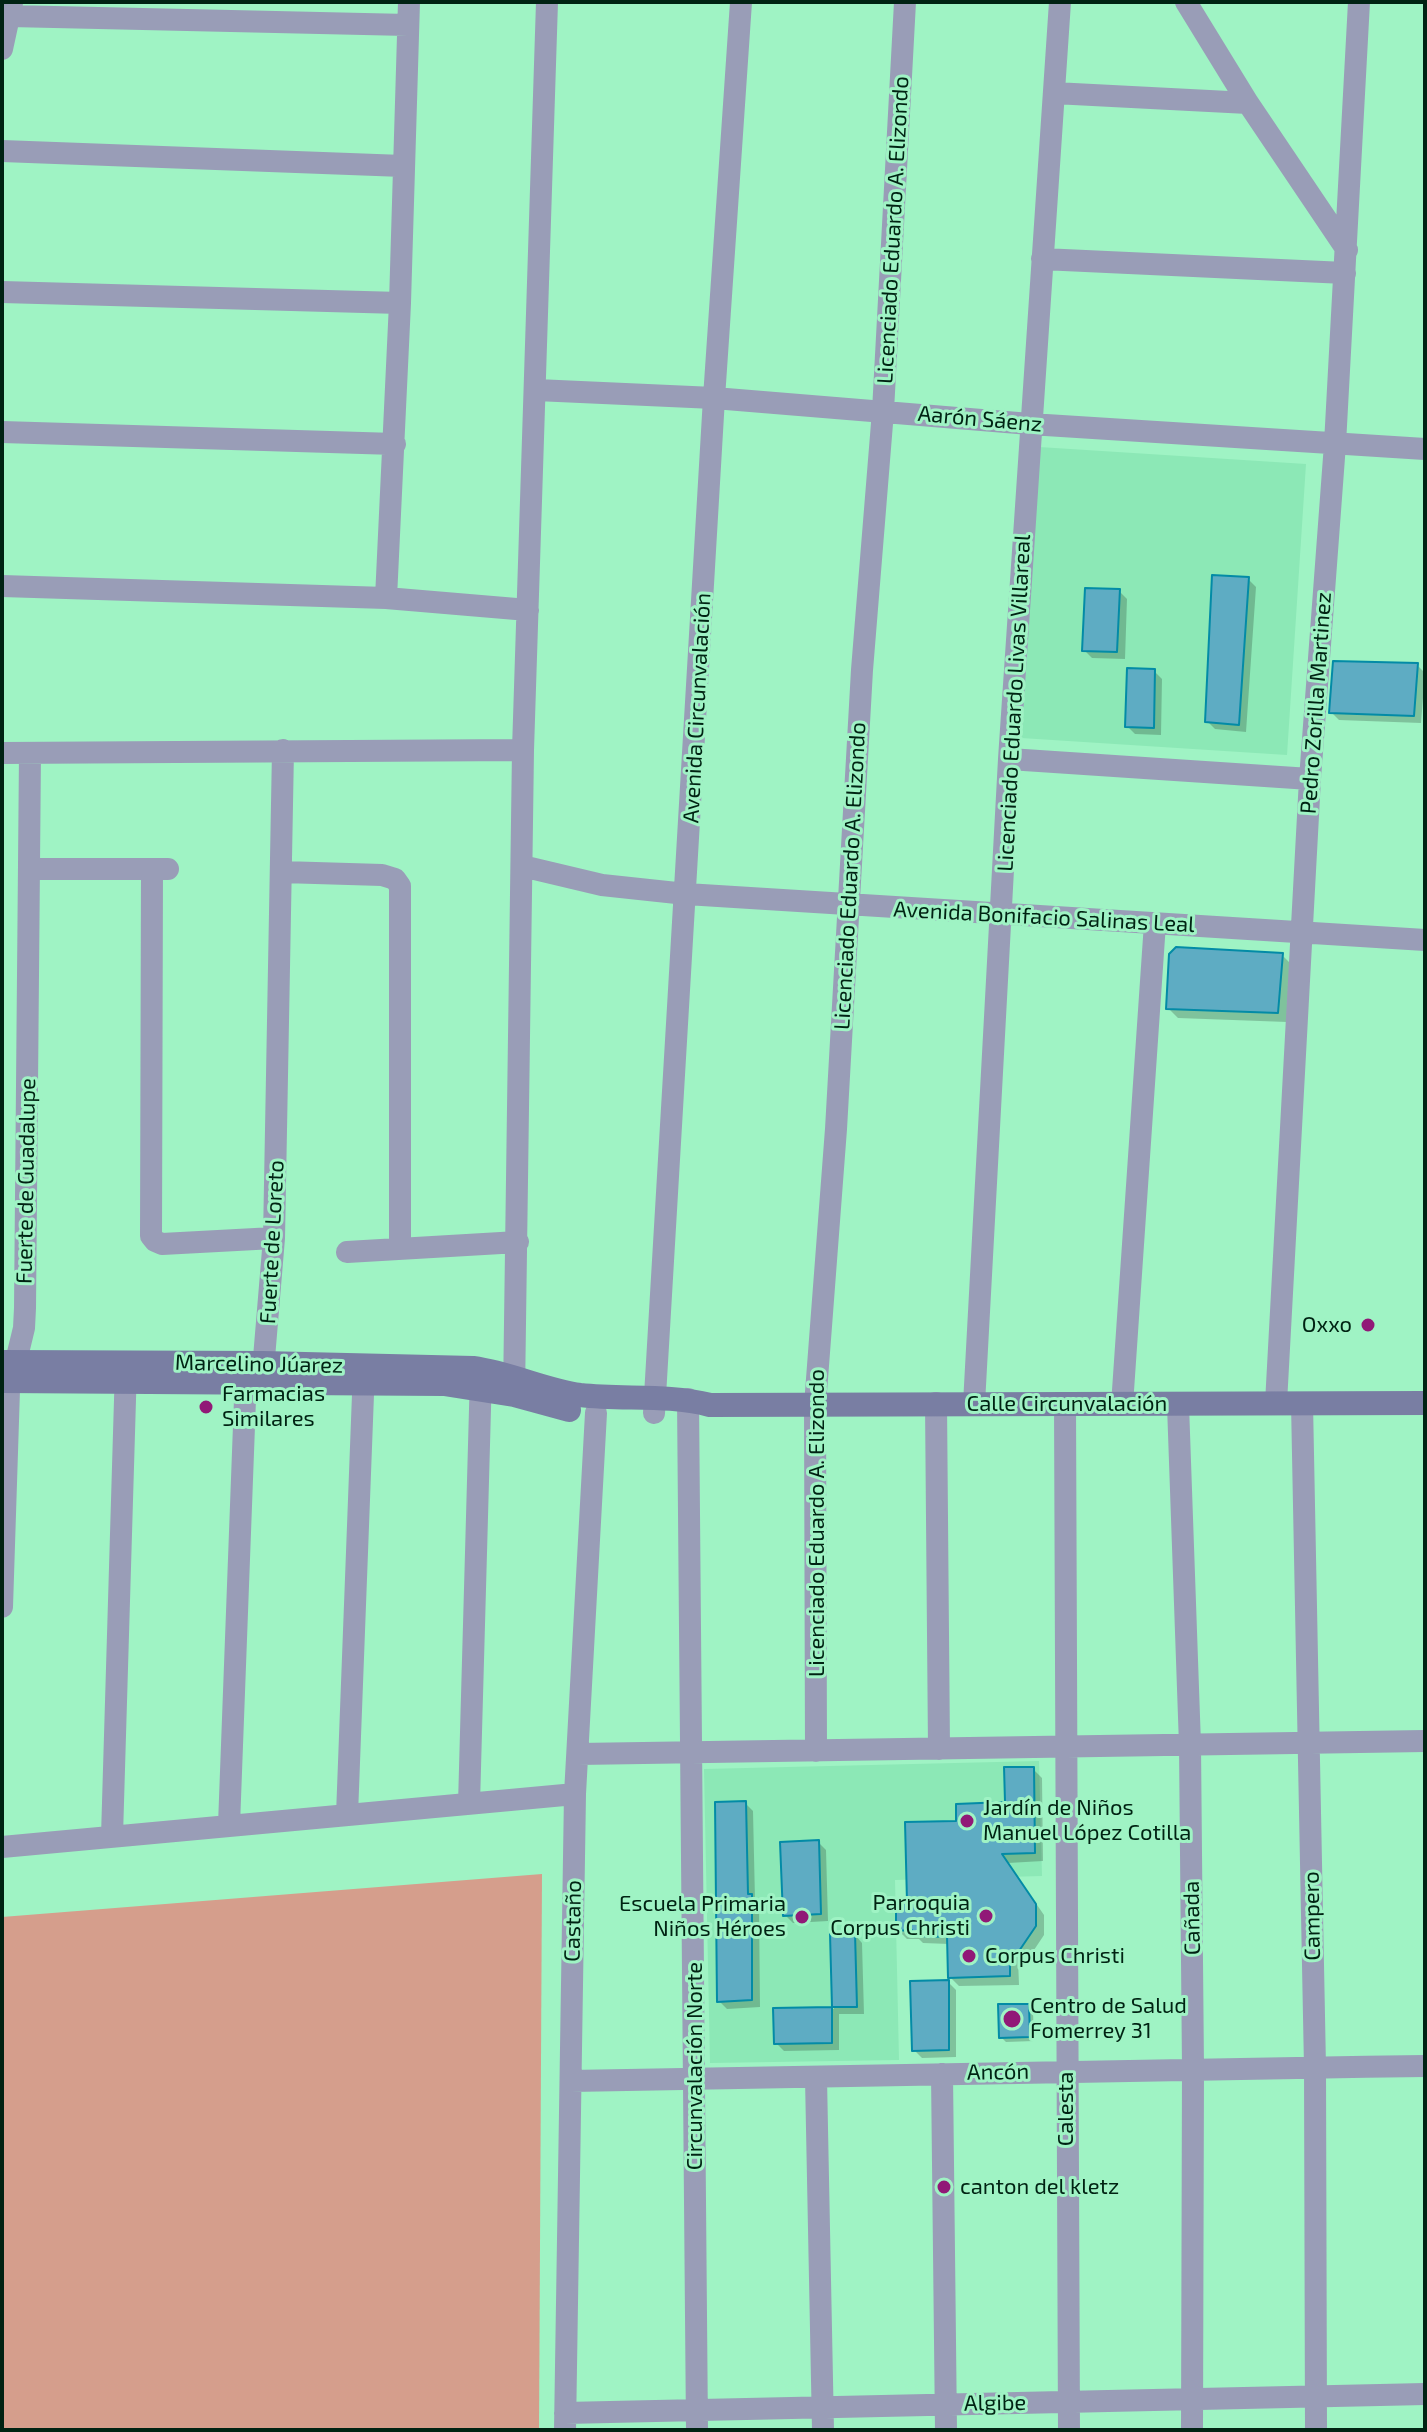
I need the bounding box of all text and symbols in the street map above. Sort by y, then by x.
street label: Licenciado Eduardo A. Elizondo [872,76,914,384]
street label: Aarón Sáenz [917,400,1043,438]
street label: Licenciado Eduardo Livas Villareal [992,534,1036,872]
street label: Pedro Zorilla Martinez [1295,591,1337,815]
street label: Avenida Circunvalación [678,592,716,824]
street label: Licenciado Eduardo A. Elizondo [829,722,871,1030]
street label: Avenida Bonifacio Salinas Leal [893,896,1195,938]
street label: Fuerte de Guadalupe [11,1078,41,1284]
street label: Fuerte de Loreto [255,1159,289,1325]
place label: Oxxo [1302,1312,1352,1338]
marker: Oxxo [1359,1316,1377,1334]
street label: Marcelino Júarez [175,1349,343,1379]
street label: Licenciado Eduardo A. Elizondo [804,1369,830,1677]
place label: Farmacias Similares [222,1381,325,1432]
street label: Calle Circunvalación [967,1391,1167,1417]
marker: Farmacias Similares [197,1398,215,1416]
place label: Jardín de Niños Manuel López Cotilla [983,1795,1191,1846]
marker: Jardín de Niños Manuel López Cotilla [958,1812,976,1830]
street label: Campero [1298,1871,1326,1961]
street label: Castaño [559,1880,587,1962]
street label: Cañada [1178,1881,1206,1955]
place label: Parroquia Corpus Christi [830,1890,970,1942]
place label: Escuela Primaria Niños Héroes [619,1891,786,1942]
marker: Parroquia Corpus Christi [977,1907,995,1925]
marker: Escuela Primaria Niños Héroes [793,1908,811,1926]
place label: Corpus Christi [985,1943,1125,1969]
marker: Corpus Christi [960,1947,978,1965]
street label: Circunvalación Norte [682,1962,708,2170]
place label: Centro de Salud Fomerrey 31 [1030,1993,1187,2044]
marker: Centro de Salud Fomerrey 31 [1001,2008,1023,2030]
street label: Ancón [967,2058,1029,2086]
street label: Calesta [1053,2072,1079,2146]
place label: canton del kletz [960,2174,1119,2200]
marker: canton del kletz [935,2178,953,2196]
street label: Algibe [964,2389,1026,2417]

